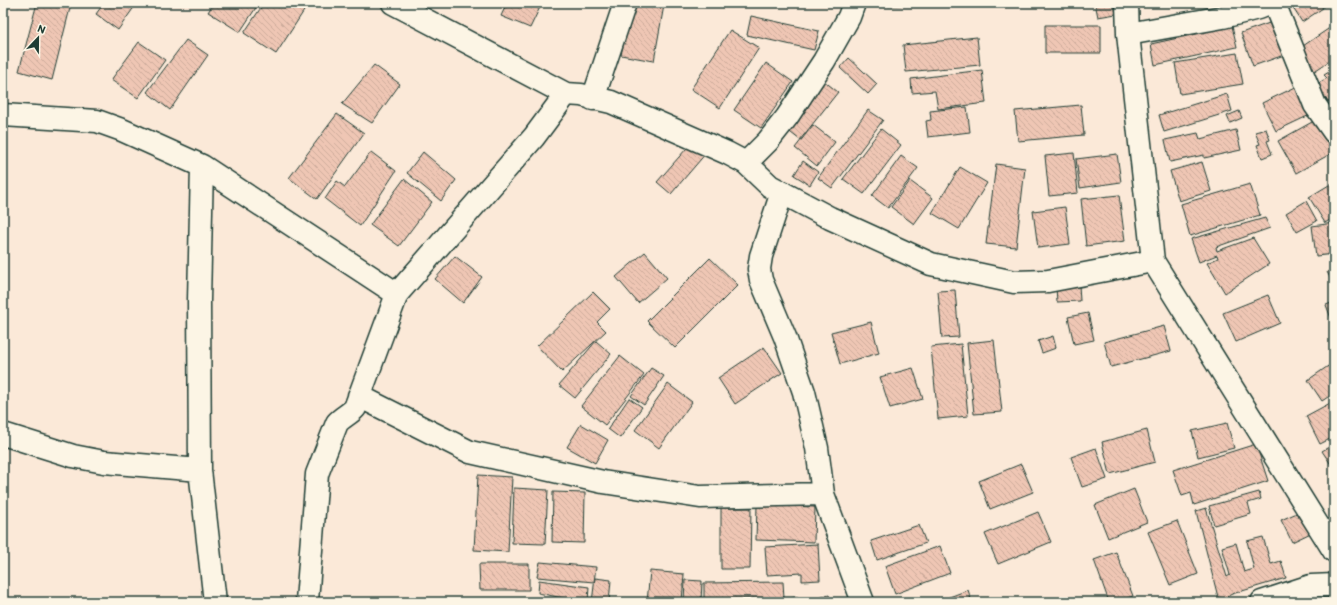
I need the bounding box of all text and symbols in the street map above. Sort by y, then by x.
north arrow [18,18,58,58]
text: N [36,22,47,37]

